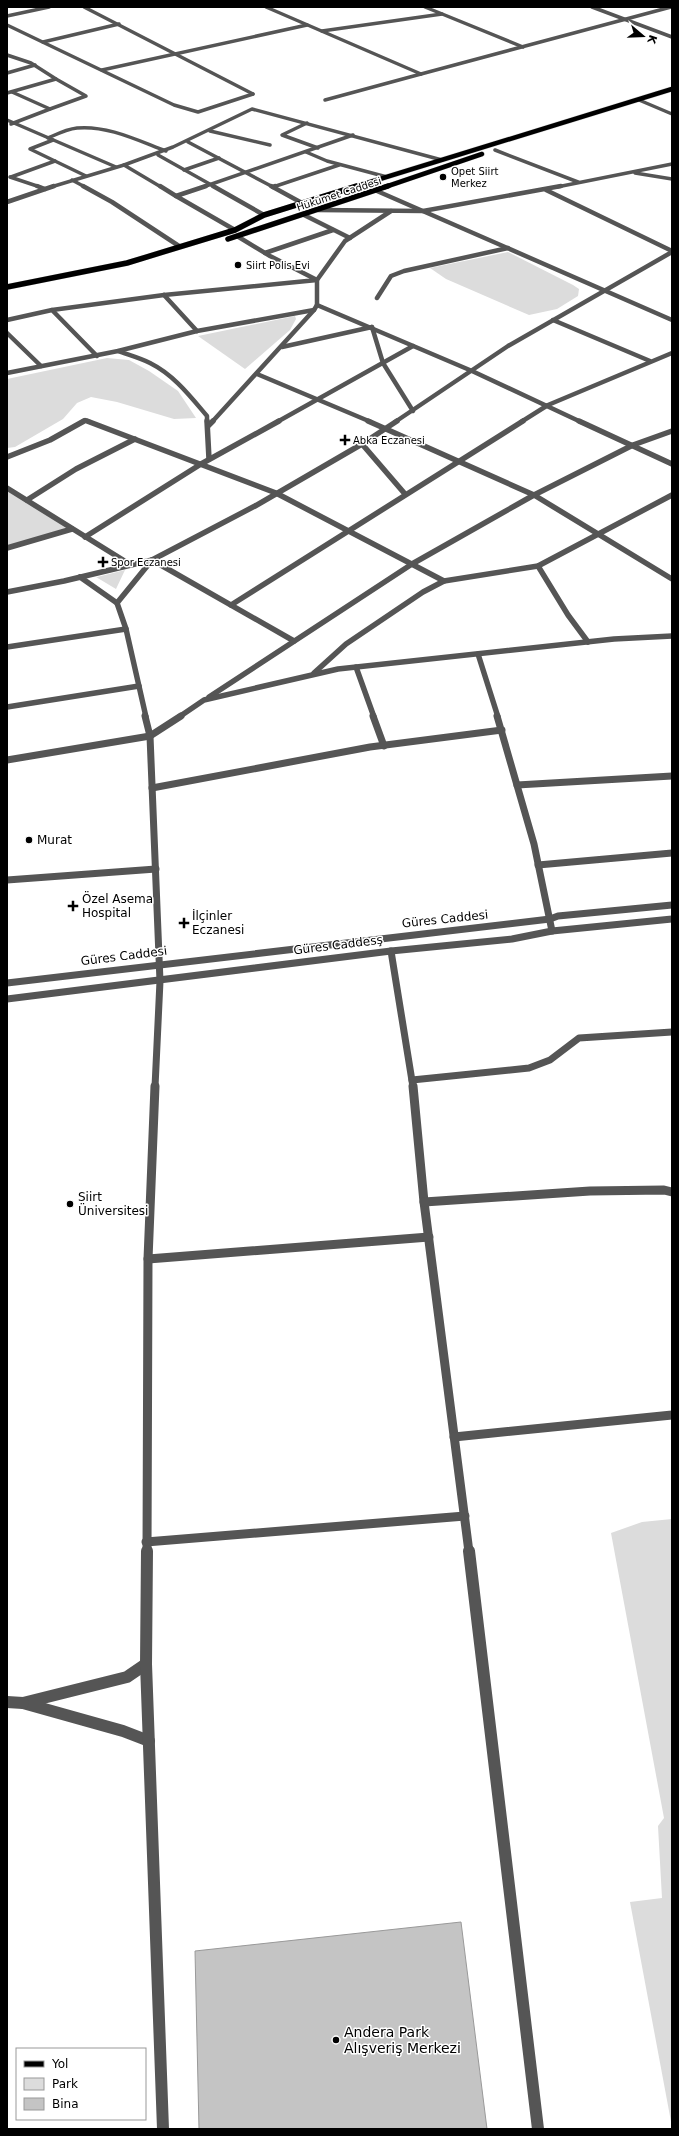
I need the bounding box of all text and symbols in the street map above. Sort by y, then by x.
north arrow [623,16,663,56]
text: K [644,33,660,46]
place label: Opet Siirt Merkez [451,166,498,189]
marker: Opet Siirt Merkez [438,172,448,182]
street label: Hükümet Caddesi [295,175,383,213]
marker: Siirt Polis Evi [233,260,243,270]
place label: Siirt Polis Evi [246,260,310,271]
marker: Abka Eczanesi [340,435,350,445]
place label: Abka Eczanesi [353,435,425,446]
marker: Spor Eczanesi [98,557,108,567]
place label: Spor Eczanesi [111,557,181,568]
place label: Murat [37,833,72,847]
marker: Murat [24,835,34,845]
place label: Özel Asema Hospital [82,890,153,920]
marker: Özel Asema Hospital [67,900,79,912]
street label: Güres Caddesi [401,907,489,931]
place label: İlçinler Eczanesi [192,908,244,937]
marker: İlçinler Eczanesi [179,918,189,928]
street label: Güres Caddesş [293,933,383,957]
street label: Güres Caddesi [80,944,168,968]
place label: Siirt Üniversitesi [78,1190,148,1218]
marker: Siirt Üniversitesi [65,1199,75,1209]
place label: Andera Park Alışveriş Merkezi [344,2024,461,2056]
marker: Andera Park Alışveriş Merkezi [331,2035,341,2045]
legend [16,2048,146,2120]
text: Yol [51,2057,68,2071]
text: Park [52,2077,78,2091]
text: Bina [52,2097,79,2111]

